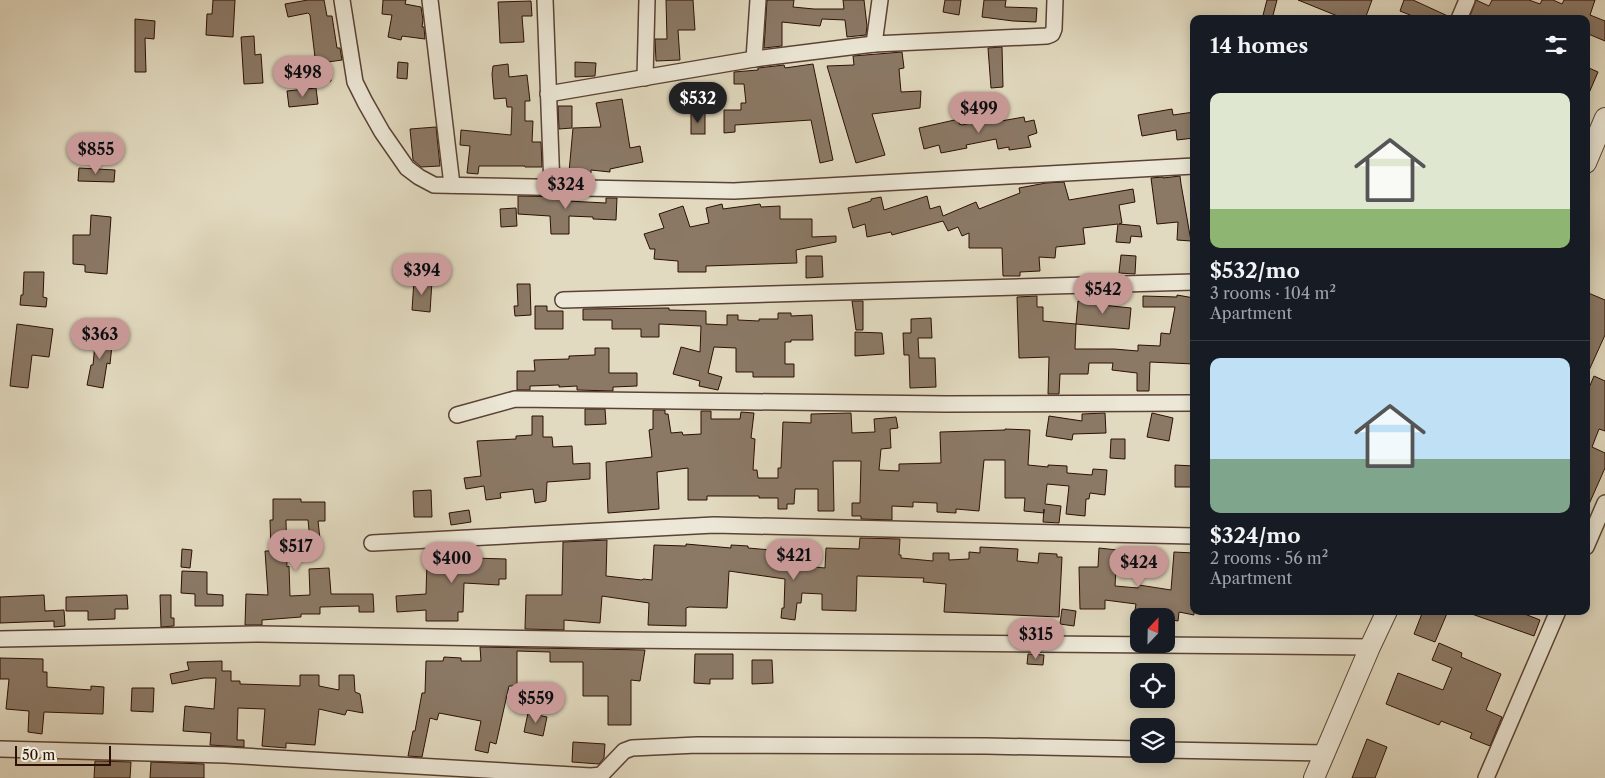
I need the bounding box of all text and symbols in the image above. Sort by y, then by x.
icon: filters [1542,31,1570,59]
text: 14 homes [1210,33,1308,58]
pin: $498 [273,56,333,98]
text: $498 [284,62,322,82]
pin: $532 [668,82,728,124]
text: $532 [680,88,716,108]
pin: $499 [949,92,1009,134]
text: $499 [960,98,998,118]
icon: home [1345,125,1435,215]
pin: $855 [66,132,126,175]
text: $855 [78,139,114,159]
pin: $324 [536,168,596,210]
text: $324 [548,174,584,194]
pin: $394 [392,254,452,296]
text: $532/mo [1210,258,1300,283]
text: $394 [403,260,441,280]
pin: $542 [1073,272,1133,315]
text: $542 [1085,279,1121,299]
text: 3 rooms · 104 m² [1210,283,1336,303]
text: Apartment [1210,303,1292,323]
pin: $363 [70,318,130,360]
text: $363 [82,324,118,344]
icon: home [1345,391,1435,481]
text: $324/mo [1210,523,1301,548]
pin: $517 [266,530,326,572]
text: $517 [279,536,313,556]
pin: $421 [764,538,824,581]
pin: $400 [422,542,482,584]
text: $421 [776,545,812,565]
pin: $424 [1109,546,1169,588]
text: $400 [433,548,471,568]
text: 2 rooms · 56 m² [1210,548,1328,568]
text: $424 [1120,552,1158,572]
text: Apartment [1210,568,1292,588]
north arrow [1130,608,1175,652]
map controls [1130,608,1175,763]
pin: $315 [1006,618,1066,660]
text: $315 [1019,624,1053,644]
button: locate [1130,663,1175,708]
pin: $559 [506,682,566,724]
text: $559 [518,688,554,708]
button: layers [1130,718,1175,763]
scale bar [15,743,111,766]
text: 50 m [22,746,55,764]

